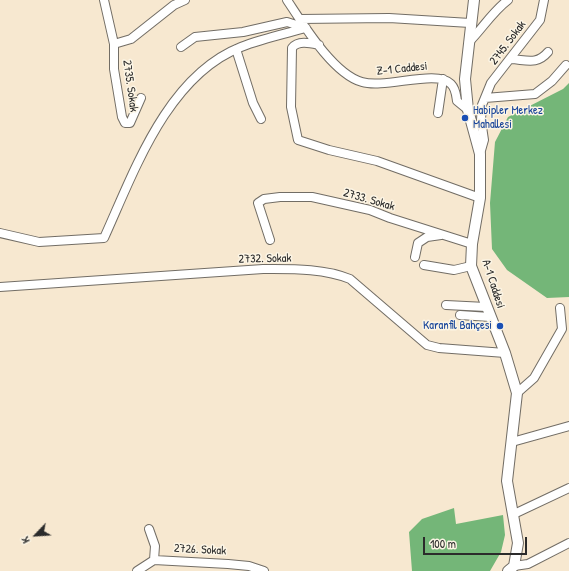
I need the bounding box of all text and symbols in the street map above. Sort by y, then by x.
street label: 2745. Sokak [487,18,529,68]
street label: 2735. Sokak [119,59,141,113]
street label: Z-1 Caddesi [376,59,428,79]
place label: Habipler Merkez Mahallesi [473,104,543,132]
marker: Habipler Merkez Mahallesi [460,113,470,123]
street label: 2733. Sokak [342,186,396,214]
street label: 2732. Sokak [238,251,292,267]
street label: A-1 Caddesi [478,258,508,310]
place label: Karanfil Bahçesi [423,319,492,333]
marker: Karanfil Bahçesi [495,321,505,331]
north arrow [16,515,56,555]
scale bar [425,529,529,555]
text: K [18,535,33,546]
text: 100 m [430,535,456,552]
street label: 2726. Sokak [174,541,226,559]

